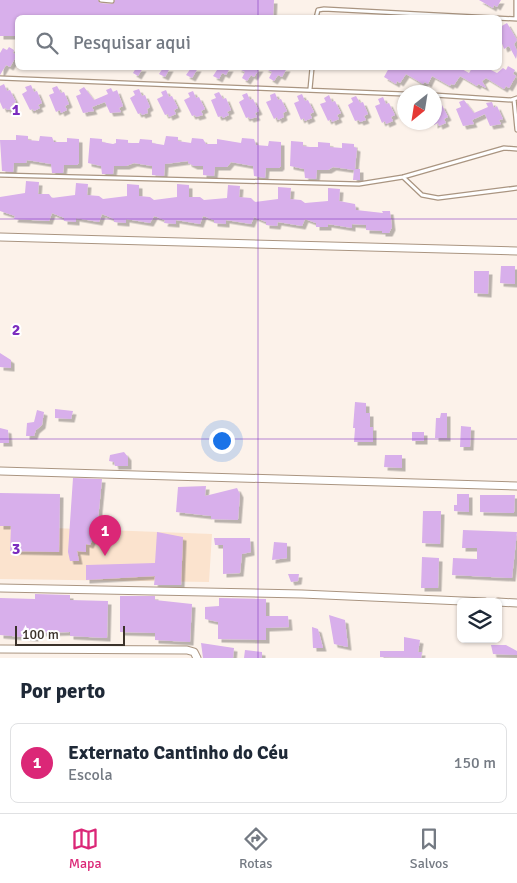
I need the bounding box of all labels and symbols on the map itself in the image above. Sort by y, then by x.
north arrow [397,85,442,130]
text: 1 [12,100,21,120]
text: 2 [12,320,20,340]
your location [209,428,235,454]
pin: 1 [89,515,121,556]
text: 3 [12,539,20,559]
scale bar [15,623,125,646]

